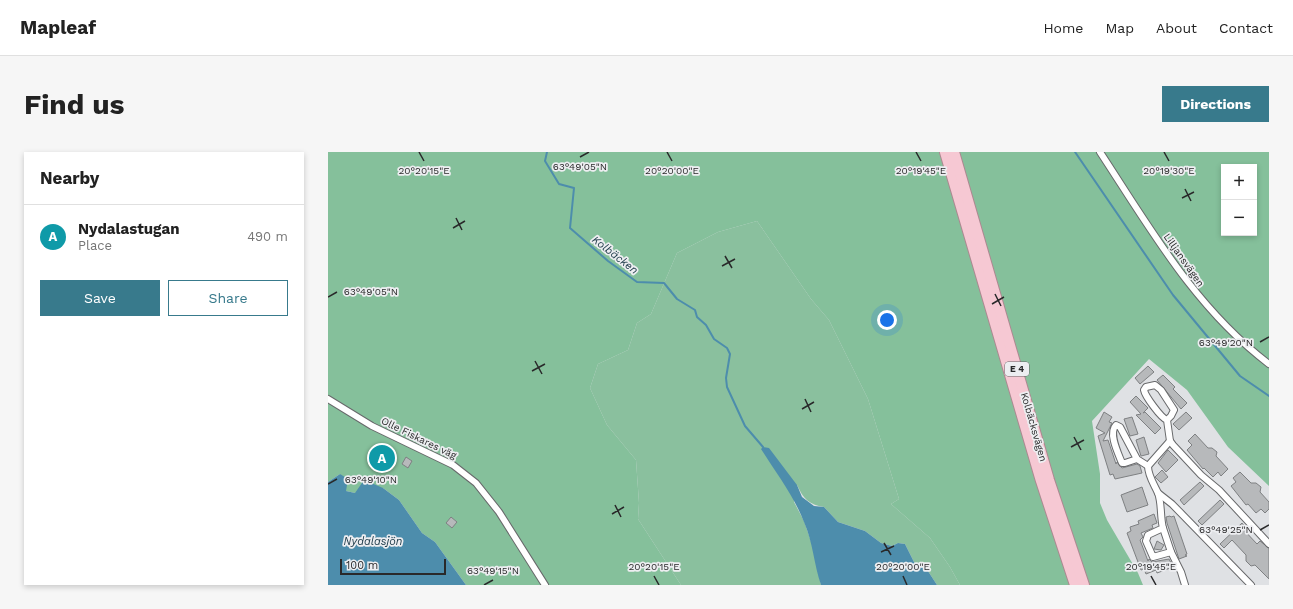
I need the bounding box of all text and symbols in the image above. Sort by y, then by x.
text: Mapleaf [20,16,96,39]
text: Home [1043,20,1083,36]
text: Map [1105,20,1134,36]
text: About [1156,20,1197,36]
text: Contact [1219,20,1273,36]
button: Directions [1162,86,1269,122]
text: Find us [24,88,124,121]
text: 63°49'05"N [553,161,607,172]
map controls [1221,164,1257,236]
button: + [1221,164,1257,200]
text: 20°20'15"E [398,165,450,176]
text: 20°20'00"E [645,165,699,176]
text: 20°19'45"E [896,165,946,176]
text: 20°19'30"E [1143,165,1195,176]
text: Nearby [40,168,99,188]
button: − [1221,200,1257,236]
text: Nydalastugan [78,220,179,238]
text: A [49,229,57,244]
text: 490 m [247,229,288,244]
street label: Lilljansvägen [1162,231,1206,289]
water label: Kolbäcken [590,233,640,277]
text: Place [78,238,112,253]
button: Save [40,280,160,316]
button: Share [168,280,288,316]
text: 63°49'05"N [344,286,398,297]
your location [877,310,897,330]
text: 63°49'20"N [1199,337,1253,348]
road number: E 4 [1005,362,1029,376]
street label: Kolbäcksvägen [1019,391,1049,463]
street label: Olle Fiskares väg [380,415,459,461]
pin: A [369,443,395,473]
text: 63°49'10"N [345,474,397,485]
text: 63°49'25"N [1199,524,1253,535]
water label: Nydalasjön [344,535,402,548]
scale bar [340,557,446,576]
text: 100 m [346,559,378,572]
text: 20°20'15"E [628,561,680,572]
text: 20°20'00"E [876,561,930,572]
text: 20°19'45"E [1126,561,1176,572]
text: 63°49'15"N [467,565,519,576]

